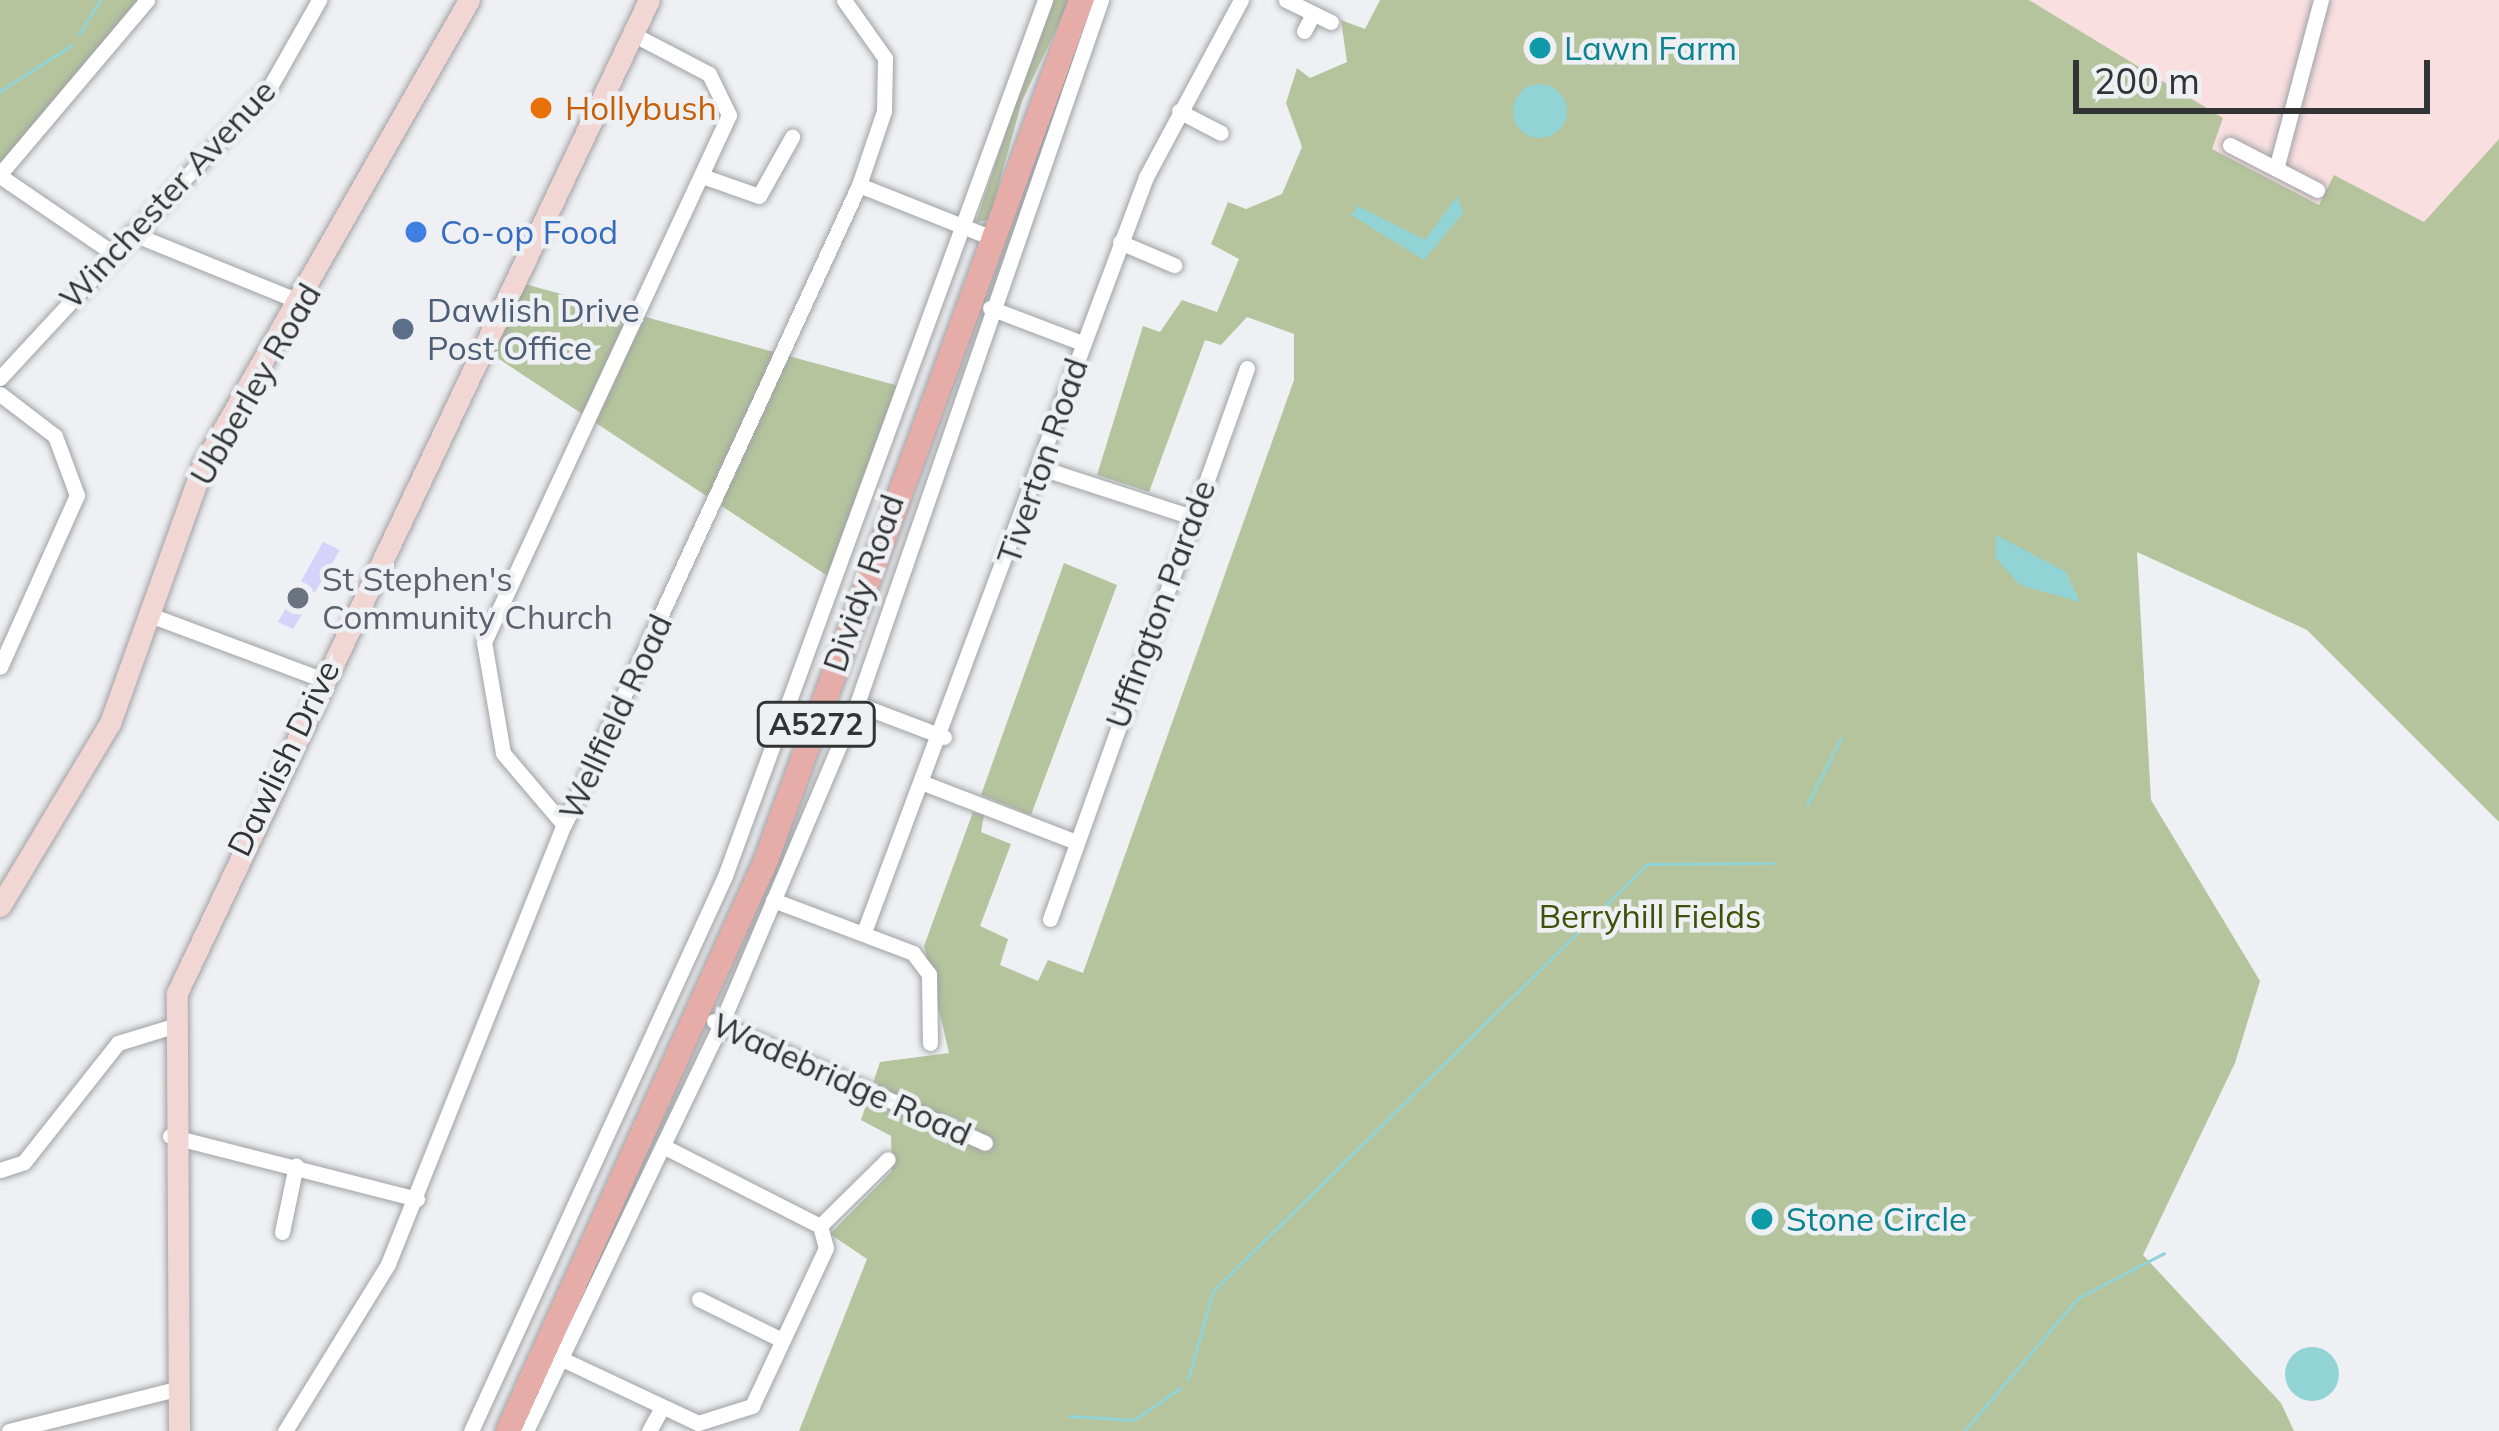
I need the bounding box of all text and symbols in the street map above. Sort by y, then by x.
place label: Lawn Farm [1564,28,1737,68]
marker: Lawn Farm [1527,35,1553,61]
scale bar [2079,36,2436,110]
text: 200 m [2094,58,2200,103]
street label: Winchester Avenue [51,71,283,317]
place label: Hollybush [565,88,717,128]
marker: Hollybush [528,95,554,121]
place label: Co-op Food [440,212,618,252]
marker: Co-op Food [403,219,429,245]
street label: Ubberley Road [181,276,329,492]
place label: Dawlish Drive Post Office [427,290,640,368]
marker: Dawlish Drive Post Office [390,316,416,342]
street label: Tiverton Road [988,353,1096,569]
street label: Uffington Parade [1097,475,1223,733]
street label: Dividy Road [814,489,912,677]
place label: St Stephen's Community Church [322,559,613,637]
marker: St Stephen's Community Church [285,585,311,611]
street label: Wellfield Road [550,608,680,826]
street label: Dawlish Drive [219,654,347,862]
road number: A5272 [756,700,876,748]
park label: Berryhill Fields [1539,896,1761,936]
street label: Wadebridge Road [706,1004,978,1154]
place label: Stone Circle [1786,1199,1967,1239]
marker: Stone Circle [1749,1206,1775,1232]

